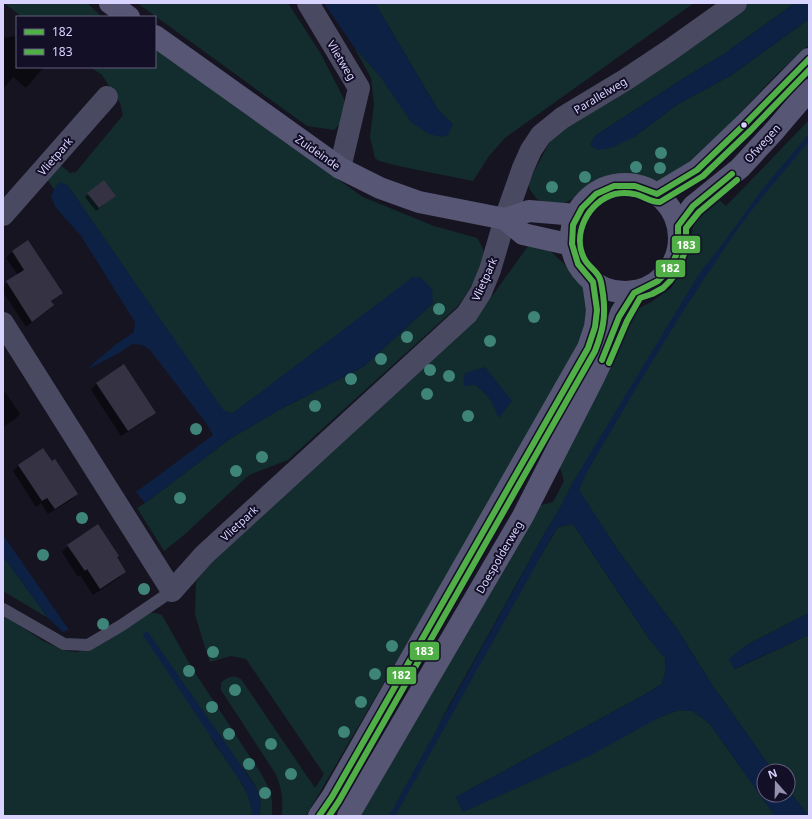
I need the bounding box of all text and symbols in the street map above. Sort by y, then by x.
legend [16,16,156,68]
text: 182 [52,23,73,40]
street label: Vlietweg [324,37,360,83]
text: 183 [52,43,73,60]
street label: Parallelweg [571,73,629,117]
unlabelled marker [739,120,749,130]
street label: Ofwegen [741,121,783,165]
street label: Zuideinde [293,131,343,173]
street label: Vlietpark [34,134,76,178]
line badge: 183 [671,235,701,254]
text: 183 [677,237,695,252]
street label: Vlietpark [468,255,500,303]
line badge: 182 [655,259,686,278]
text: 182 [661,260,679,275]
street label: Vlietpark [217,502,261,544]
street label: Doespolderweg [472,518,526,596]
line badge: 183 [409,641,440,661]
text: 183 [415,643,433,658]
line badge: 182 [386,666,417,685]
text: 182 [392,667,410,682]
north arrow [756,763,796,803]
text: N [766,765,779,782]

